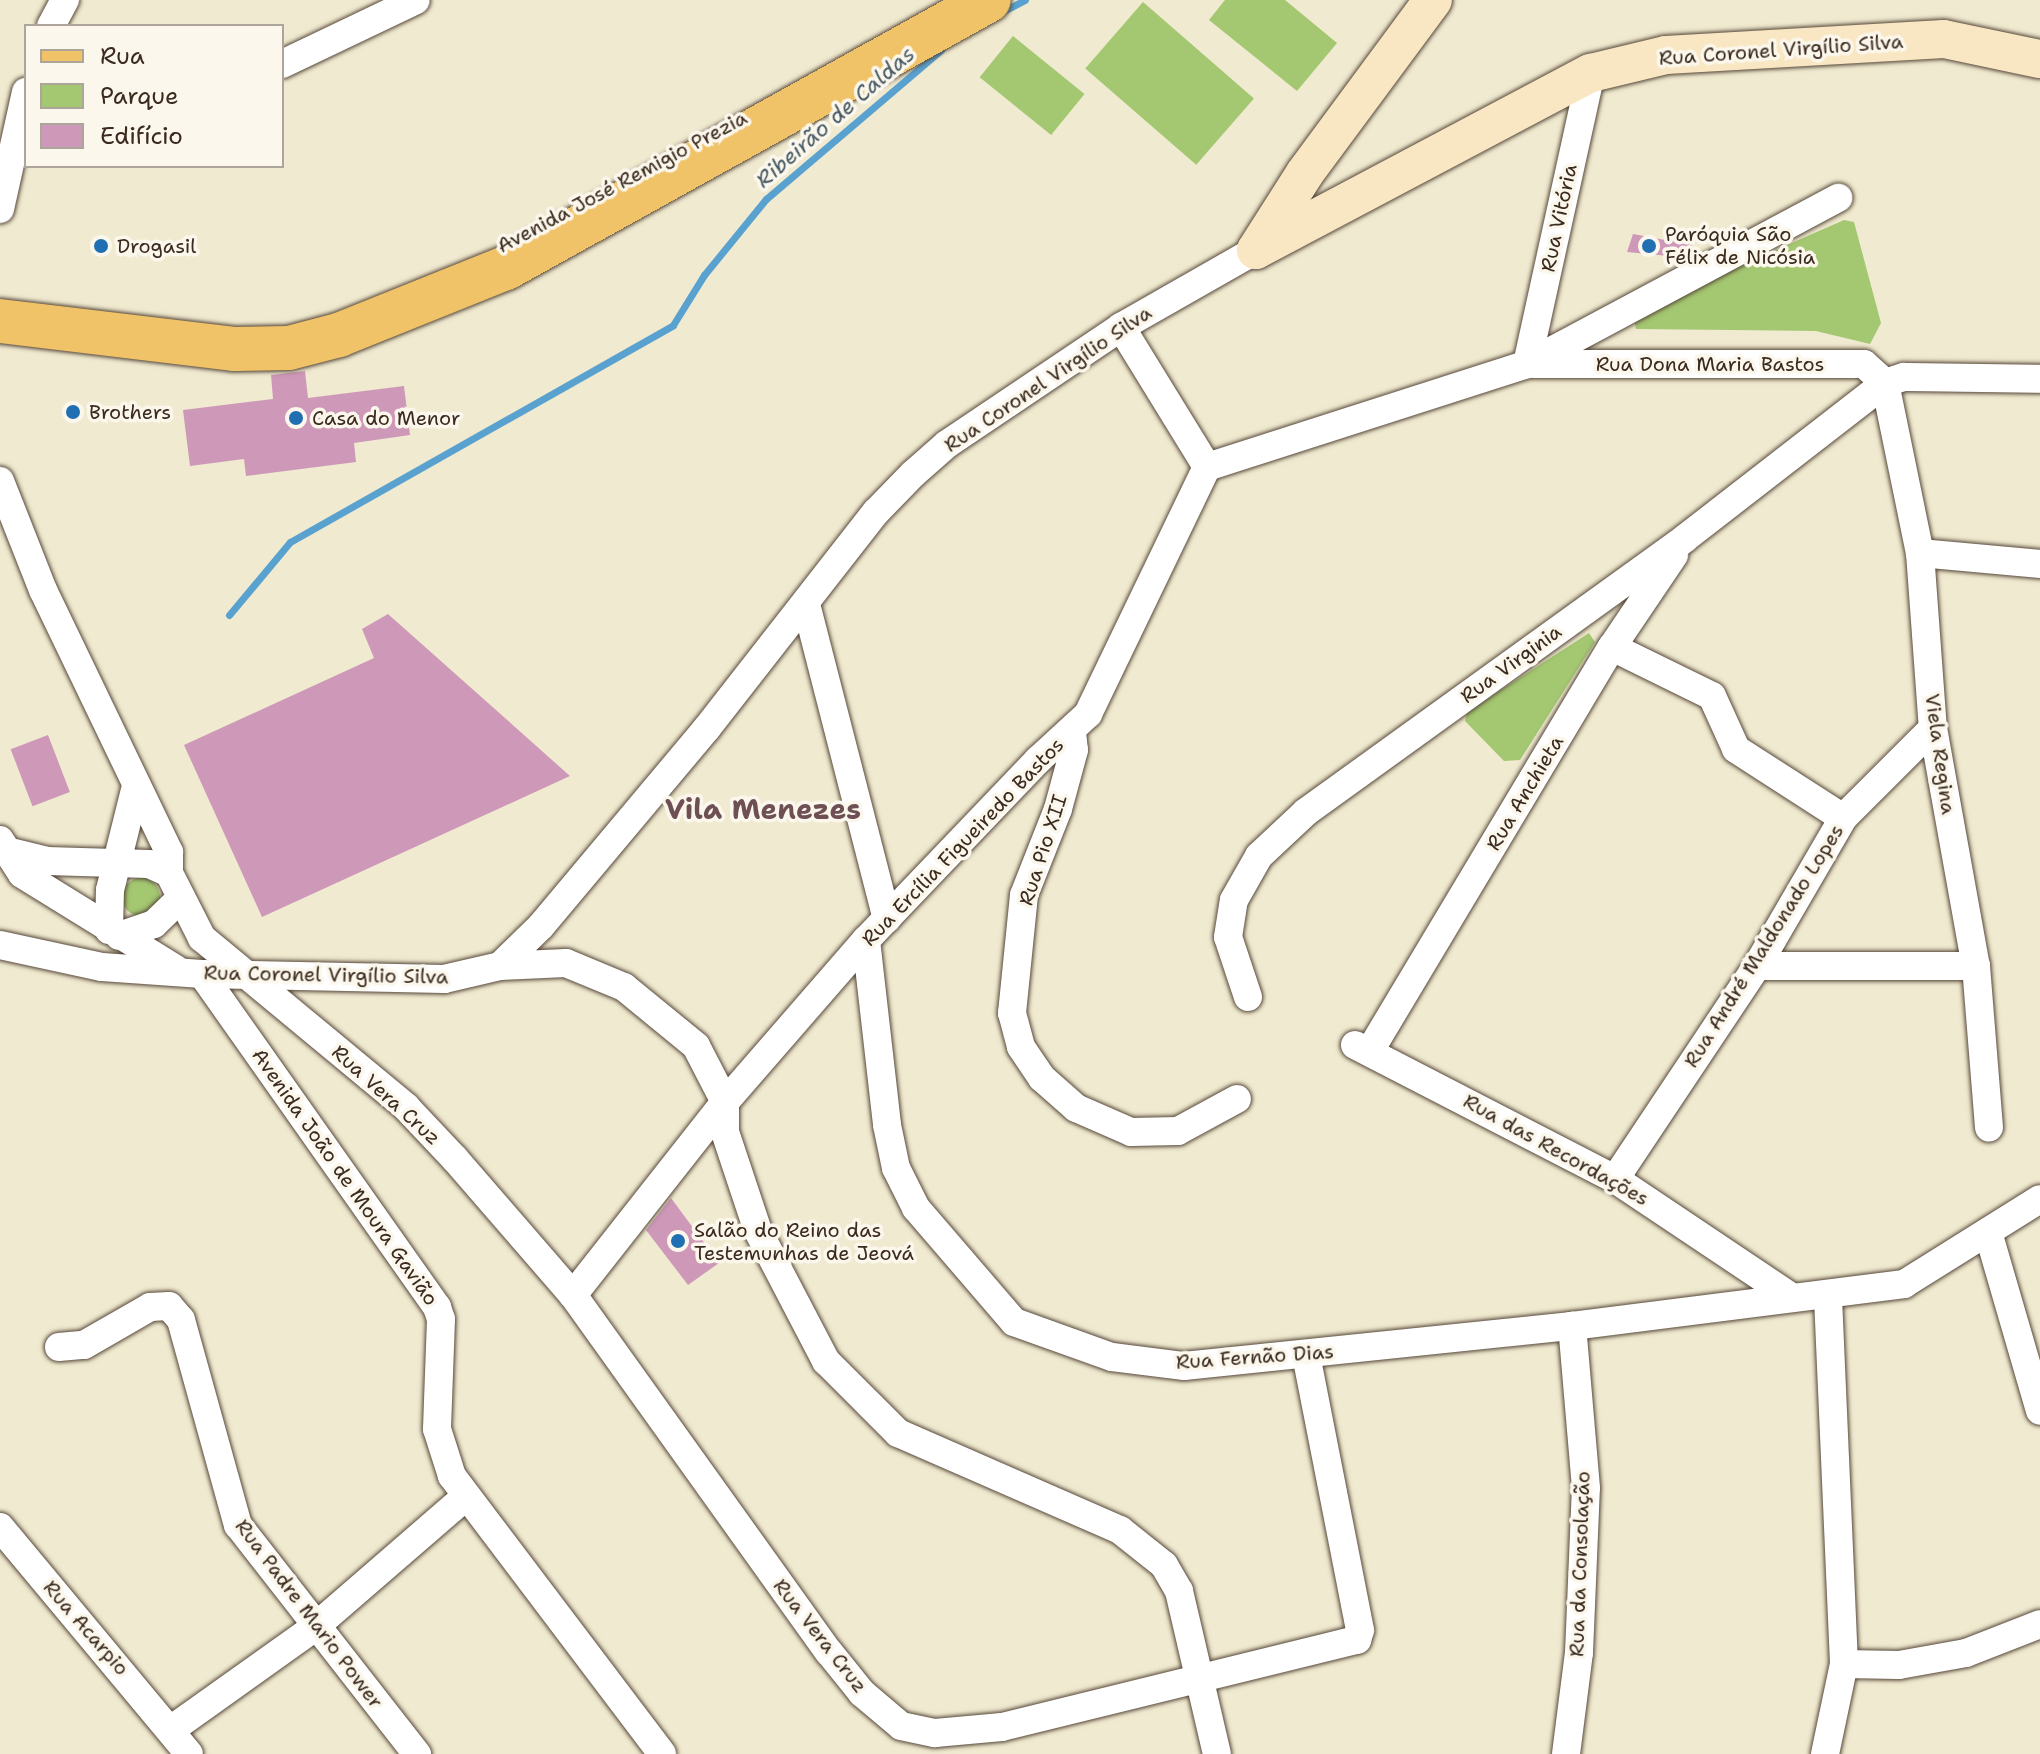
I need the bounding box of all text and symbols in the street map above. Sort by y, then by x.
legend [24,24,284,168]
street label: Rua Coronel Virgílio Silva [1658,29,1904,71]
text: Rua [100,40,145,72]
water label: Ribeirão de Caldas [750,41,920,193]
text: Parque [100,80,179,112]
street label: Avenida José Remigio Prezia [493,106,751,258]
text: Edifício [100,120,183,152]
street label: Rua Vitória [1536,162,1582,274]
place label: Paróquia São Félix de Nicósia [1665,222,1815,269]
place label: Drogasil [117,234,196,258]
marker: Drogasil [92,237,110,255]
marker: Paróquia São Félix de Nicósia [1640,237,1658,255]
street label: Rua Coronel Virgílio Silva [940,301,1156,457]
street label: Rua Dona Maria Bastos [1596,352,1824,376]
place label: Brothers [89,400,171,424]
marker: Brothers [64,403,82,421]
place label: Casa do Menor [312,406,460,430]
marker: Casa do Menor [287,409,305,427]
street label: Rua Virginia [1456,619,1566,709]
street label: Viela Regina [1920,692,1960,816]
street label: Rua Anchieta [1481,731,1569,855]
street label: Rua Ercília Figueiredo Bastos [857,733,1069,951]
street label: Rua Pio XII [1014,791,1072,909]
district label: Vila Menezes [665,792,861,826]
street label: Rua André Maldonado Lopes [1679,820,1849,1072]
street label: Rua Coronel Virgílio Silva [203,961,449,989]
street label: Rua Vera Cruz [327,1040,445,1150]
street label: Avenida João de Moura Gavião [247,1044,443,1310]
street label: Rua das Recordações [1459,1089,1653,1211]
place label: Salão do Reino das Testemunhas de Jeová [694,1218,914,1265]
marker: Salão do Reino das Testemunhas de Jeová [669,1232,687,1250]
street label: Rua Fernão Dias [1175,1340,1335,1374]
street label: Rua da Consolação [1565,1471,1595,1657]
street label: Rua Padre Mario Power [230,1515,388,1713]
street label: Rua Vera Cruz [768,1574,872,1698]
street label: Rua Acarpio [38,1576,134,1680]

